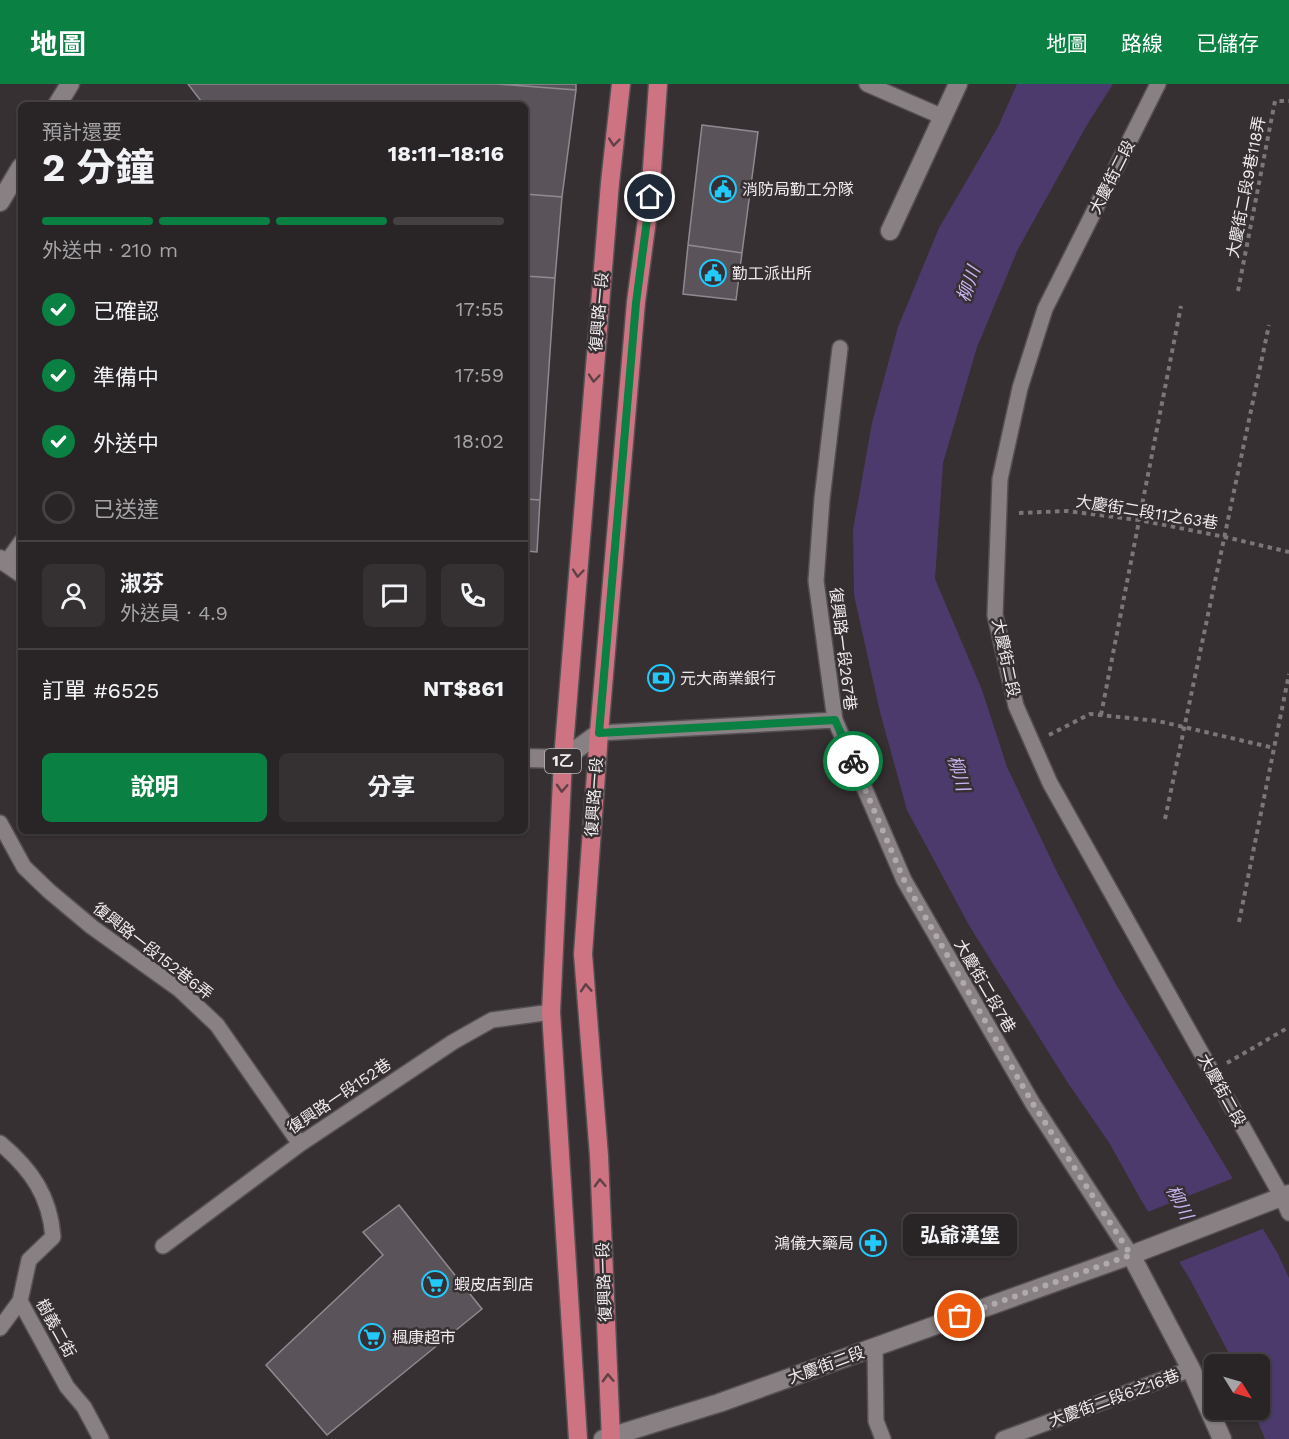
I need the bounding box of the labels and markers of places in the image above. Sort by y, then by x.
pin [624,171,675,222]
public building icon: 消防局勤工分隊 [708,174,738,204]
place label: 消防局勤工分隊 [742,180,854,199]
public building icon: 勤工派出所 [698,258,728,288]
place label: 勤工派出所 [732,264,812,283]
bank icon: 元大商業銀行 [646,663,676,693]
place label: 元大商業銀行 [680,669,776,688]
callout: 弘爺漢堡 [903,1214,1017,1256]
pharmacy icon: 鴻儀大藥局 [858,1228,888,1258]
place label: 鴻儀大藥局 [774,1234,854,1253]
supermarket icon: 蝦皮店到店 [420,1269,450,1299]
place label: 蝦皮店到店 [454,1275,534,1294]
pin [934,1290,985,1341]
supermarket icon: 楓康超市 [357,1322,387,1352]
place label: 楓康超市 [392,1328,456,1347]

